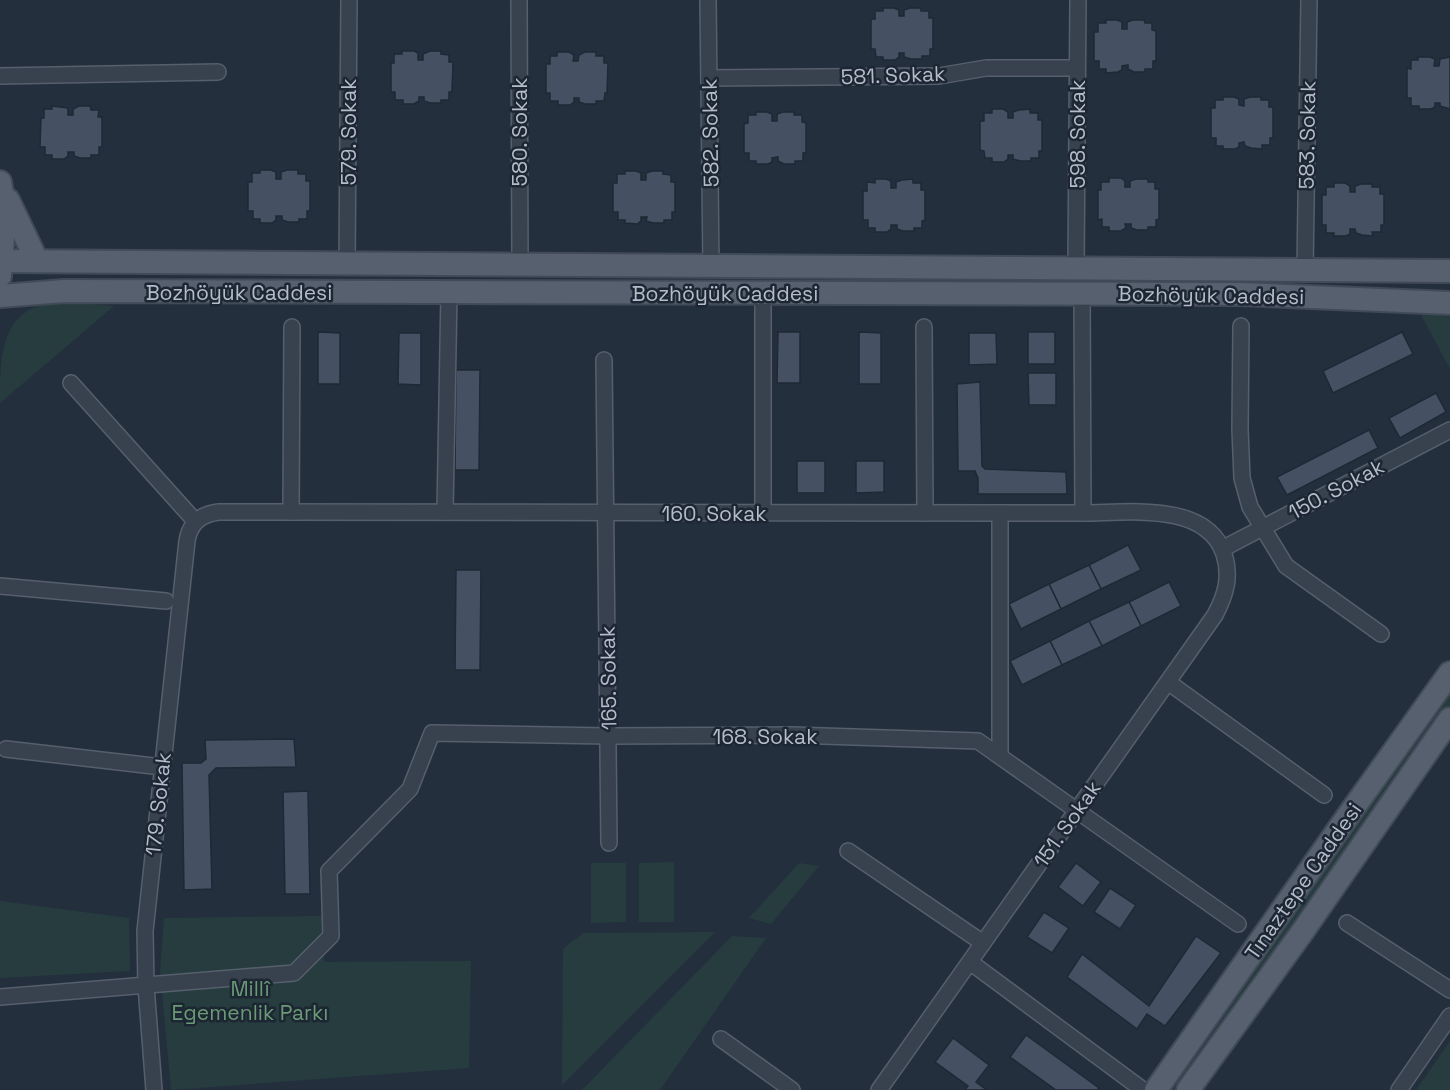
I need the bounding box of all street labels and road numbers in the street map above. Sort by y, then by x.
street label: 581. Sokak [840,60,946,90]
street label: 580. Sokak [506,77,533,187]
street label: 579. Sokak [335,78,362,186]
street label: 582. Sokak [696,78,724,188]
street label: 598. Sokak [1064,80,1091,188]
street label: 583. Sokak [1293,80,1321,190]
street label: Bozhöyük Caddesi [146,279,332,306]
street label: Bozhöyük Caddesi [632,280,818,307]
street label: Bozhöyük Caddesi [1117,280,1305,310]
street label: 150. Sokak [1283,452,1389,526]
street label: 160. Sokak [661,500,767,527]
street label: 165. Sokak [594,626,622,730]
street label: 168. Sokak [712,723,818,750]
street label: 179. Sokak [139,751,177,857]
street label: 151. Sokak [1027,775,1107,873]
street label: Tınaztepe Caddesi [1239,797,1367,965]

